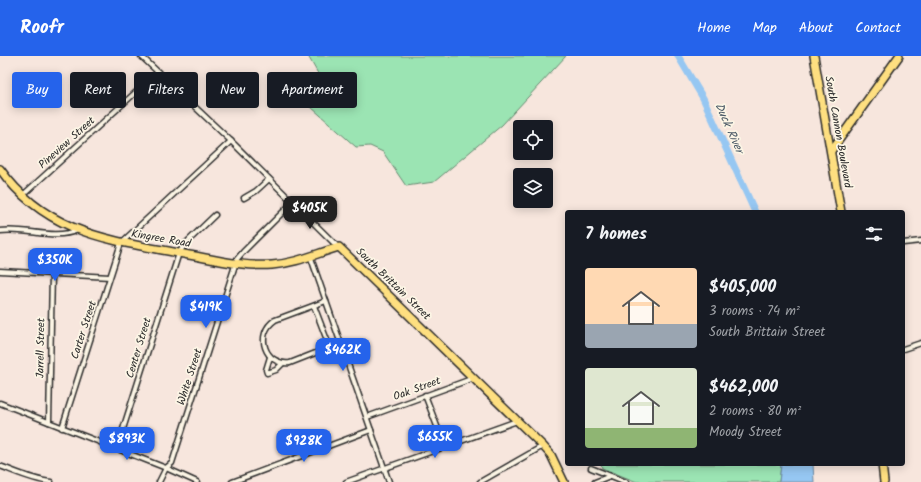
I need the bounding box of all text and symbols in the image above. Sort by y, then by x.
text: Roofr [20,13,64,43]
text: Home [697,17,731,39]
text: Map [753,17,777,39]
text: About [799,17,833,39]
text: Contact [855,17,901,39]
chip: Buy [12,72,62,108]
chip: Rent [70,72,126,108]
chip: Filters [134,72,198,108]
chip: New [206,72,259,108]
chip: Apartment [267,72,357,108]
street label: South Cannon Boulevard [819,75,857,190]
water label: Duck River [709,100,750,159]
street label: Pineview Street [34,112,100,174]
map controls [513,120,553,208]
button: locate [513,120,553,160]
button: layers [513,168,553,208]
pin: $405K [282,196,338,230]
text: $405K [292,198,328,219]
text: 7 homes [585,221,647,248]
icon: filters [863,223,885,245]
street label: Kingree Road [130,225,193,253]
street label: South Brittain Street [351,243,435,325]
pin: $350K [27,248,83,282]
text: $350K [37,250,73,271]
text: $405,000 [709,274,776,301]
icon: home [617,284,665,332]
pin: $419K [178,295,234,329]
text: $419K [189,297,223,318]
street label: Carter Street [66,298,102,362]
text: 3 rooms · 74 m² [709,301,800,322]
street label: Center Street [121,315,157,381]
street label: Jarrell Street [31,317,51,378]
text: South Brittain Street [709,322,825,343]
pin: $462K [315,338,371,372]
text: $462K [324,340,362,361]
street label: White Street [172,346,208,408]
street label: Oak Street [391,372,444,406]
text: $462,000 [709,374,778,401]
icon: home [617,384,665,432]
text: 2 rooms · 80 m² [709,401,801,422]
text: Moody Street [709,422,782,443]
pin: $655K [407,425,463,459]
pin: $893K [99,427,155,461]
text: $655K [417,427,453,448]
text: $893K [109,429,145,450]
pin: $928K [276,429,332,463]
text: $928K [285,431,323,452]

